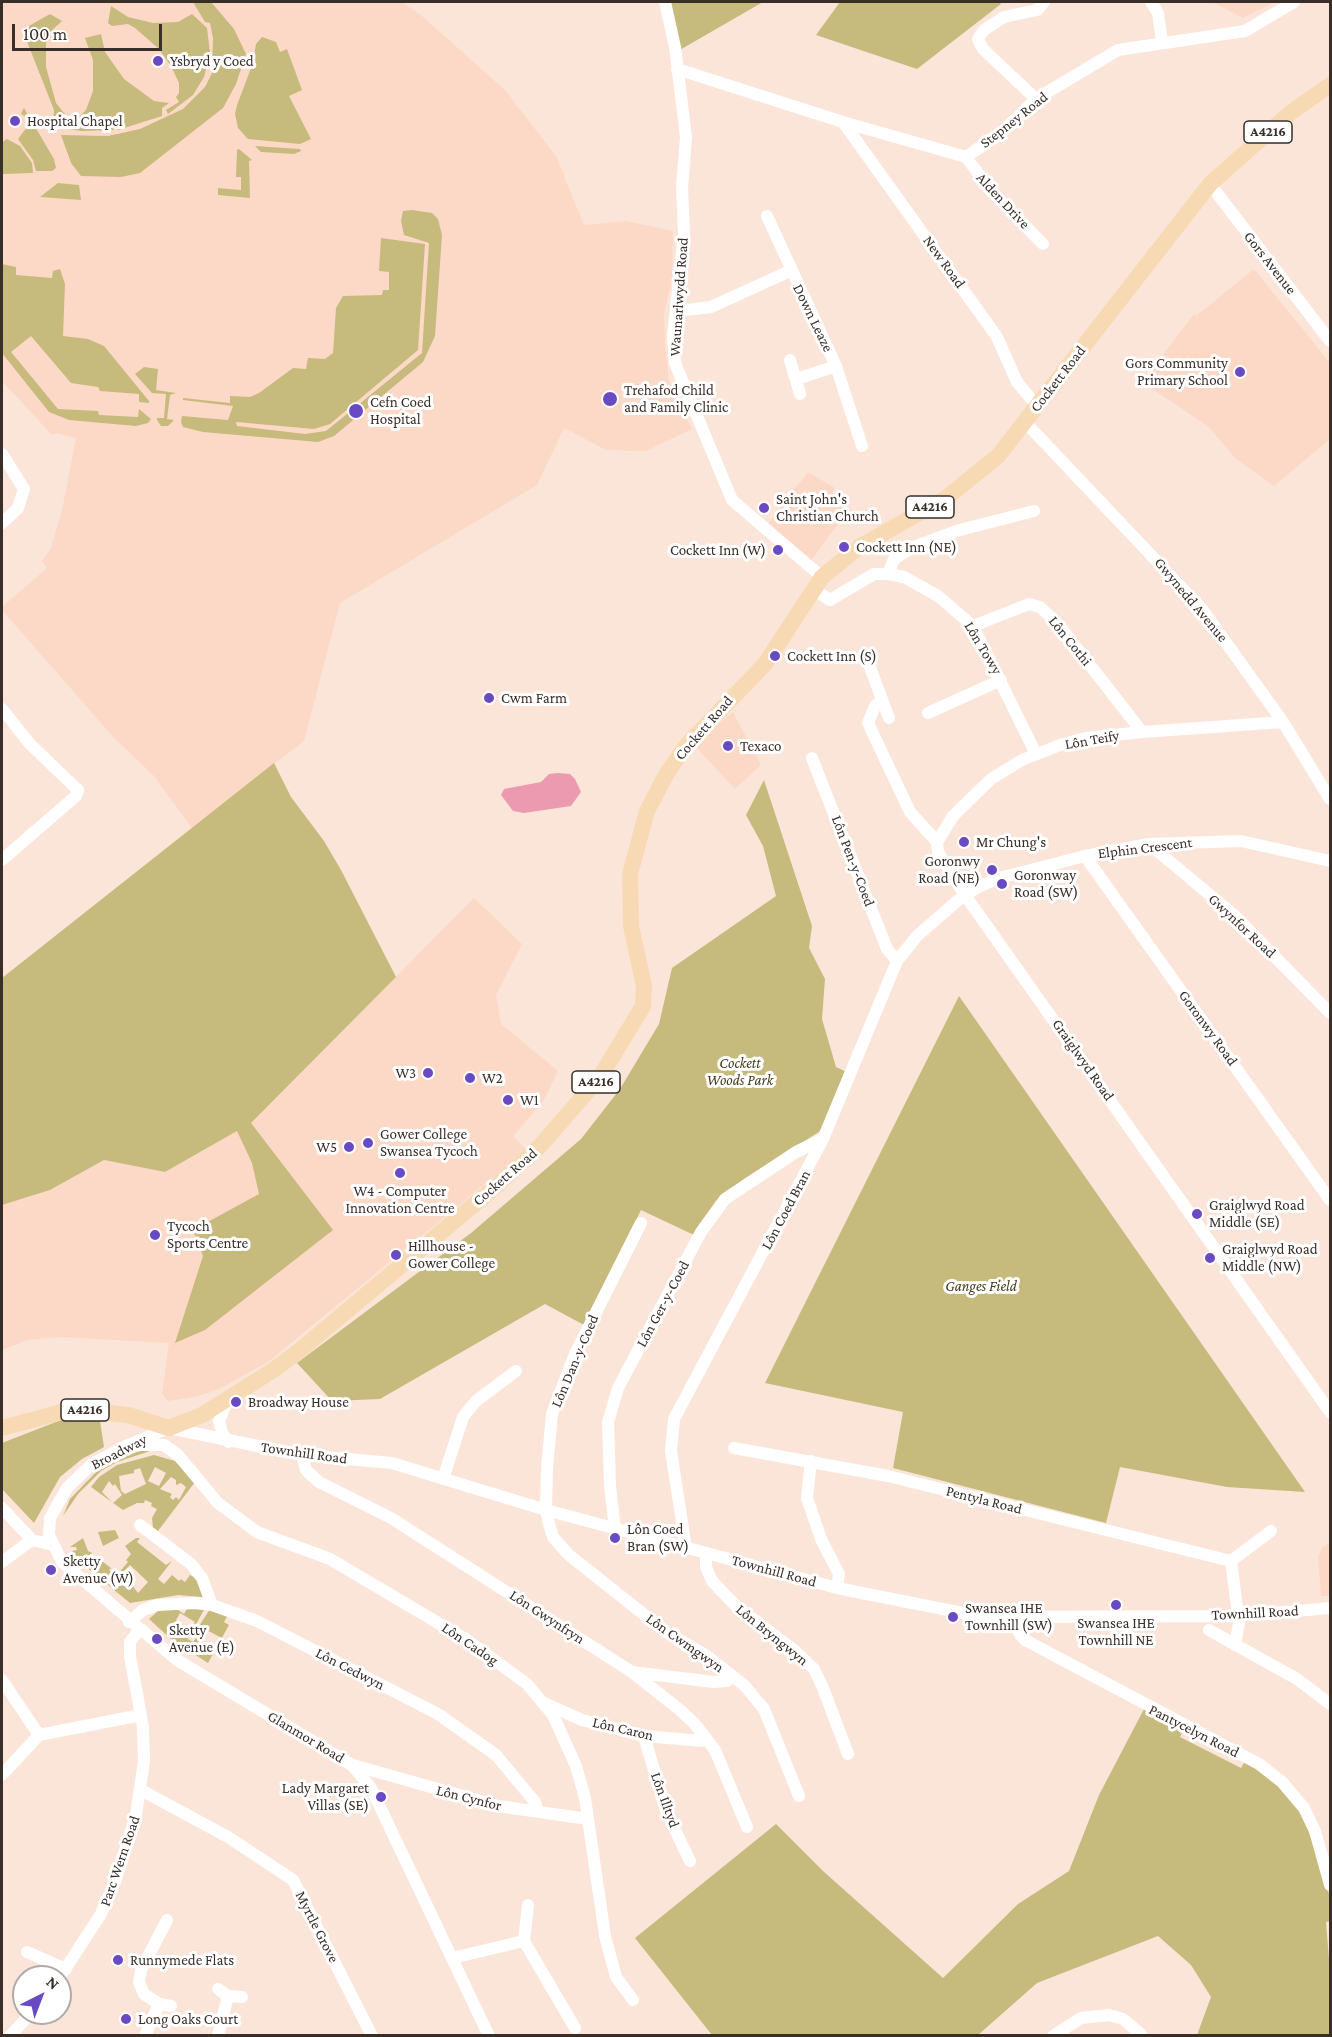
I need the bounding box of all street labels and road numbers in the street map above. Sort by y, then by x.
street label: Stepney Road [977,88,1051,152]
road number: A4216 [1244,121,1292,143]
street label: Alden Drive [972,169,1034,233]
street label: Gors Avenue [1240,228,1300,298]
street label: New Road [919,232,969,292]
street label: Waunarlwydd Road [666,237,692,357]
street label: Down Leaze [789,281,837,355]
street label: Cockett Road [1027,342,1089,416]
road number: A4216 [906,496,954,518]
street label: Gwynedd Avenue [1150,554,1232,646]
street label: Lôn Cothi [1044,612,1096,670]
street label: Lôn Towy [960,618,1006,678]
street label: Cockett Road [671,692,737,764]
street label: Lôn Teify [1063,726,1121,754]
street label: Lôn Pen-y-Coed [827,813,879,909]
street label: Elphin Crescent [1097,833,1193,863]
street label: Gwynfor Road [1204,890,1280,962]
street label: Goronwy Road [1175,987,1241,1069]
street label: Graiglwyd Road [1048,1016,1118,1104]
road number: A4216 [572,1071,620,1093]
street label: Cockett Road [469,1144,541,1210]
street label: Lôn Coed Bran [758,1167,814,1253]
street label: Lôn Ger-y-Coed [633,1258,693,1350]
street label: Lôn Dan-y-Coed [547,1312,603,1410]
road number: A4216 [61,1399,109,1421]
street label: Broadway [88,1430,150,1474]
street label: Townhill Road [260,1438,348,1468]
street label: Pentyla Road [944,1482,1024,1518]
street label: Townhill Road [730,1551,818,1591]
street label: Lôn Gwynfryn [506,1586,588,1648]
street label: Lôn Bryngwyn [732,1600,812,1670]
street label: Townhill Road [1211,1602,1299,1624]
street label: Lôn Cwmgwyn [643,1610,727,1676]
street label: Lôn Cadog [438,1619,502,1669]
street label: Lôn Cedwyn [312,1644,388,1694]
street label: Pantycelyn Road [1146,1701,1242,1761]
street label: Glanmor Road [264,1707,348,1767]
street label: Lôn Caron [591,1713,655,1745]
street label: Lôn Illtyd [647,1770,683,1830]
street label: Lôn Cynfor [434,1781,504,1815]
street label: Parc Wern Road [96,1813,144,1909]
street label: Myrtle Grove [291,1888,343,1966]

